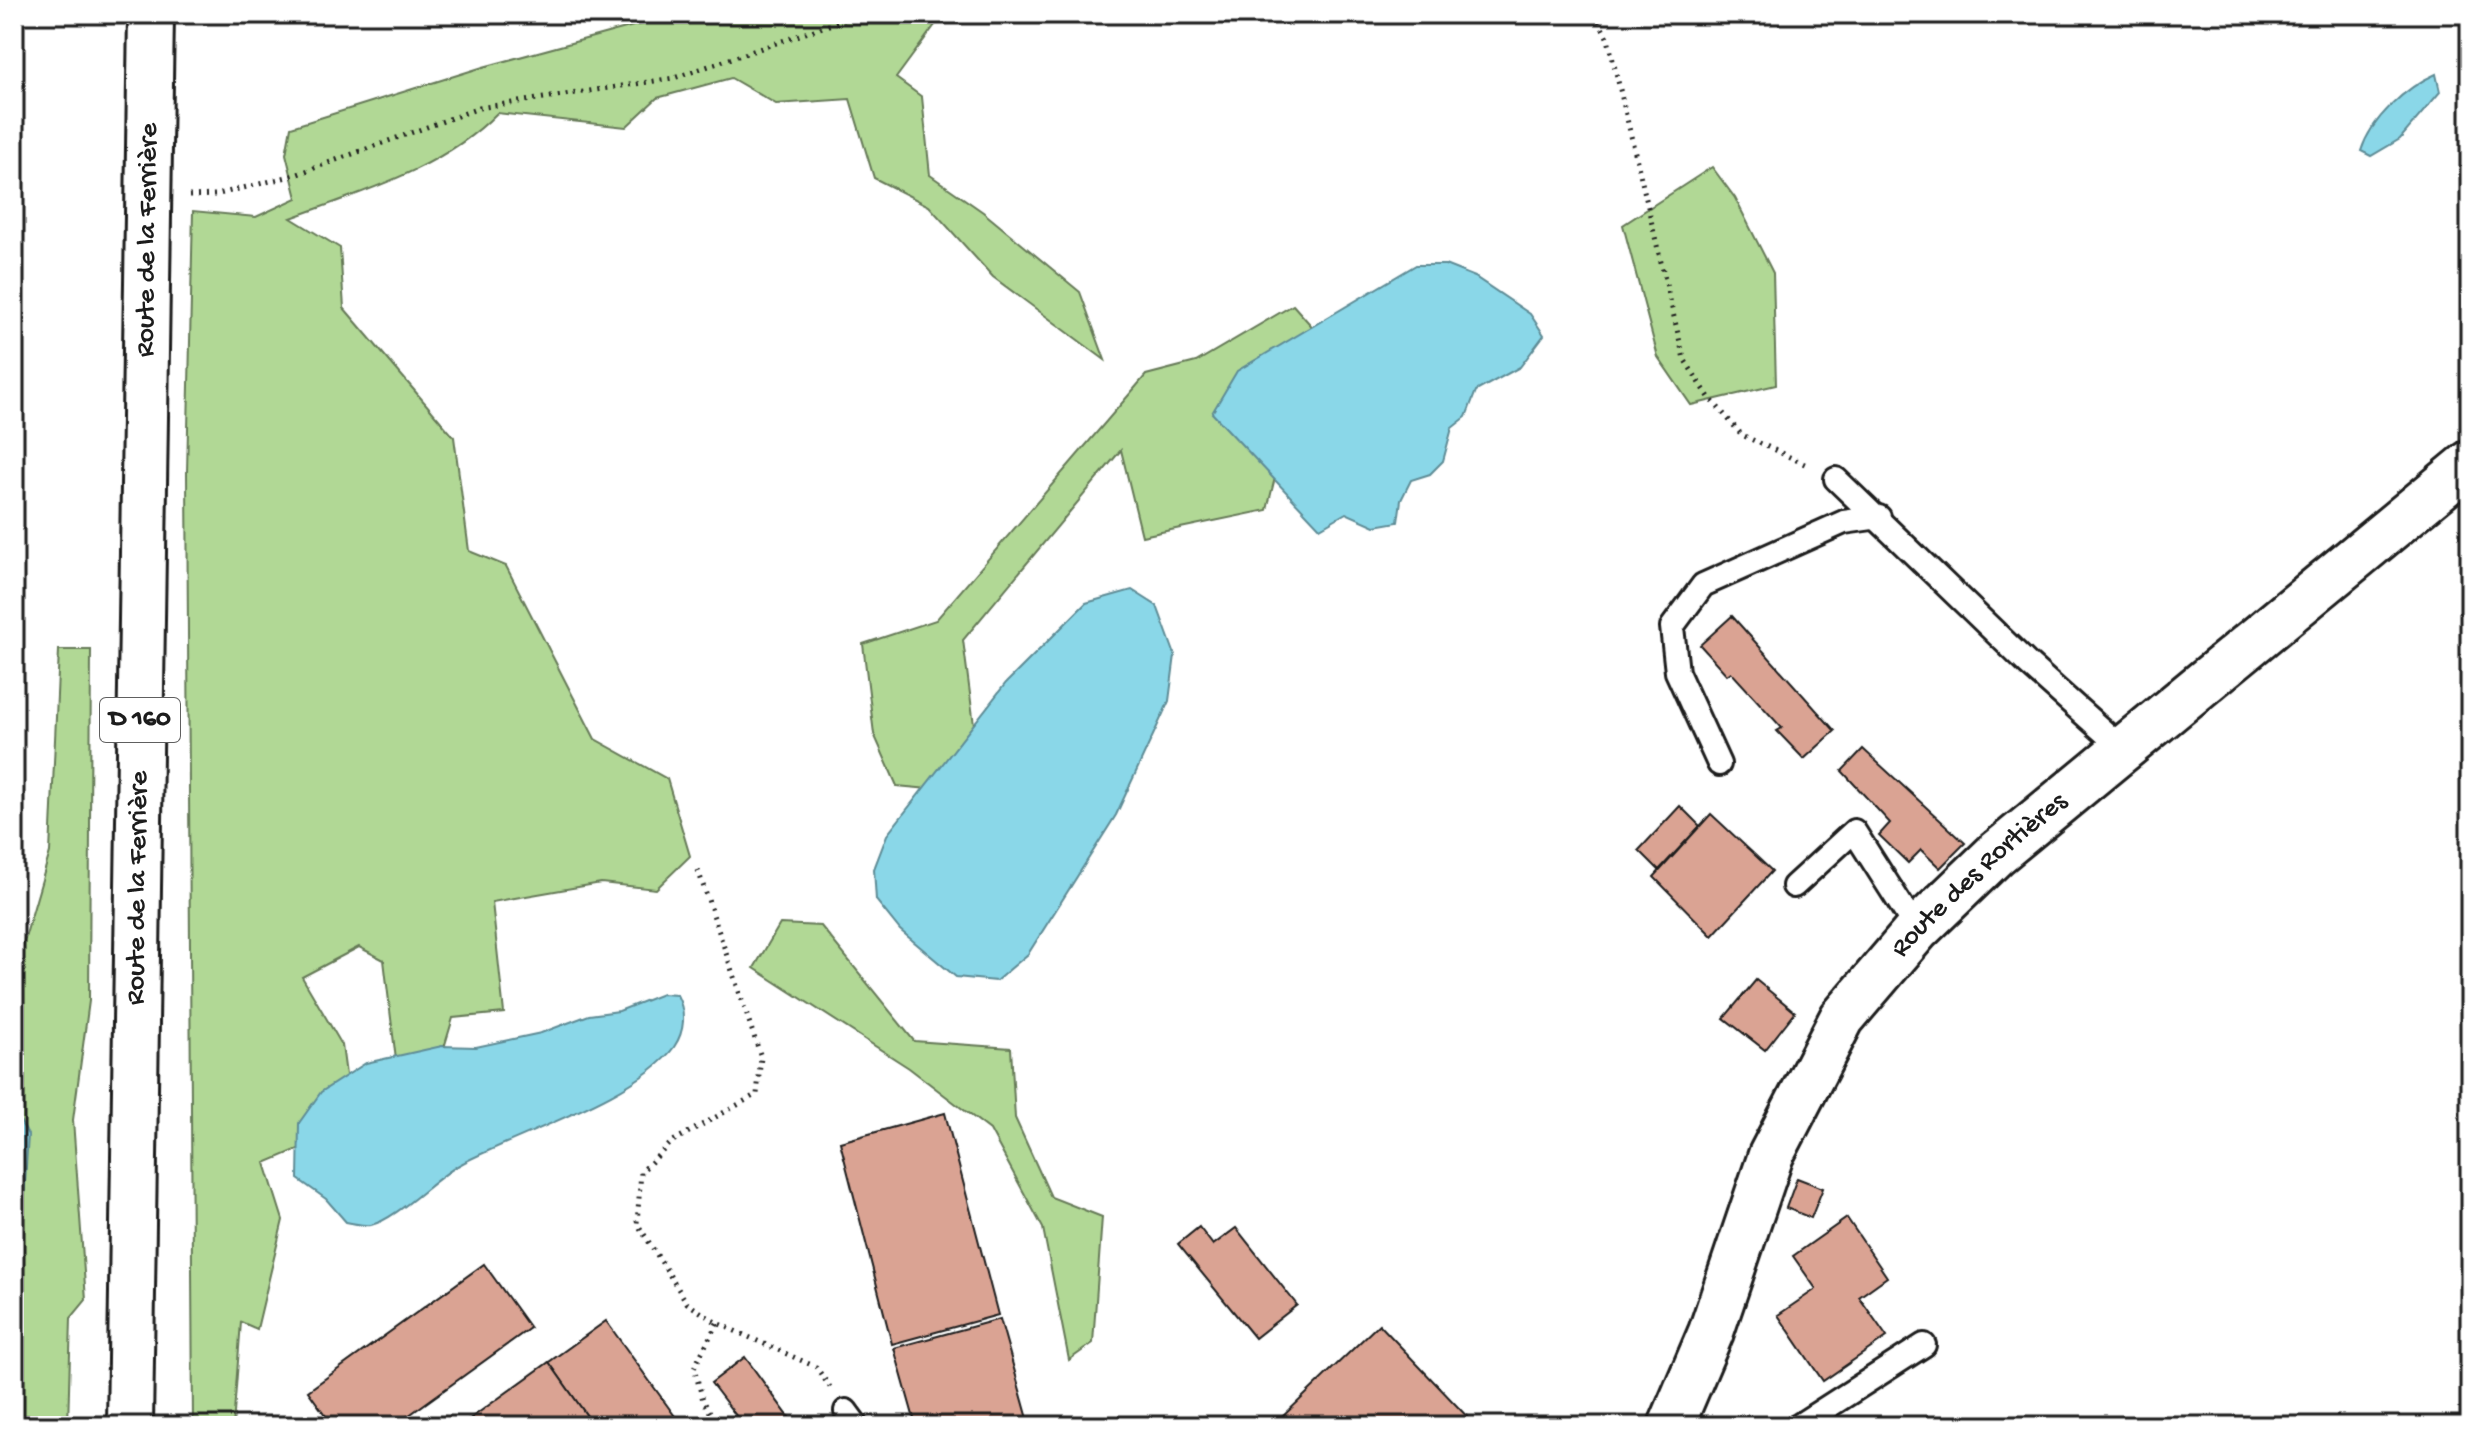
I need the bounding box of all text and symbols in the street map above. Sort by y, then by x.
street label: Route de la Ferrière [129,122,166,358]
road number: D 160 [100,698,180,742]
street label: Route de la Ferrière [120,770,156,1005]
street label: Route des Rortières [1884,785,2075,964]

